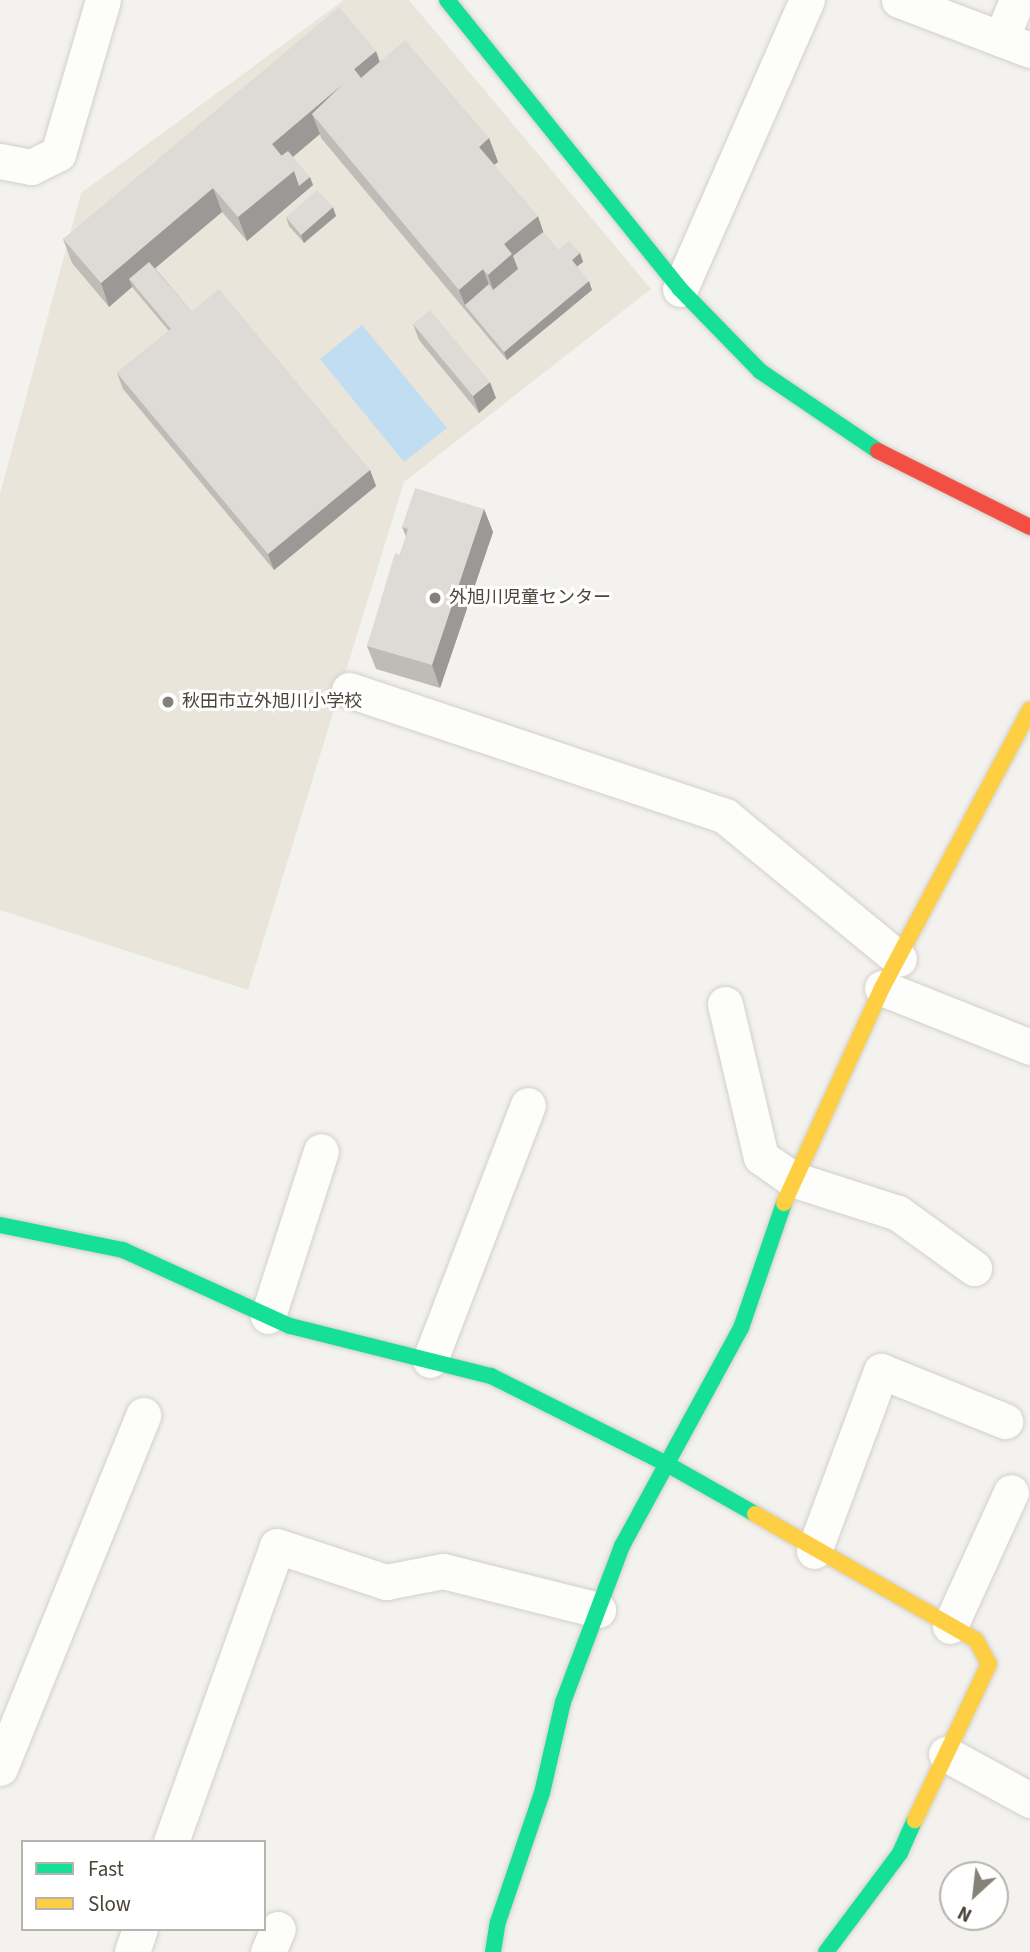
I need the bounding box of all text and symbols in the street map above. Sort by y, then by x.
place label: 外旭川児童センター [449,587,611,609]
marker: 外旭川児童センター [427,590,443,606]
place label: 秋田市立外旭川小学校 [182,691,362,713]
marker: 秋田市立外旭川小学校 [160,694,176,710]
legend [21,1840,266,1931]
text: Fast [88,1854,124,1884]
north arrow [939,1861,1009,1931]
text: Slow [88,1889,131,1919]
text: N [953,1898,977,1928]

